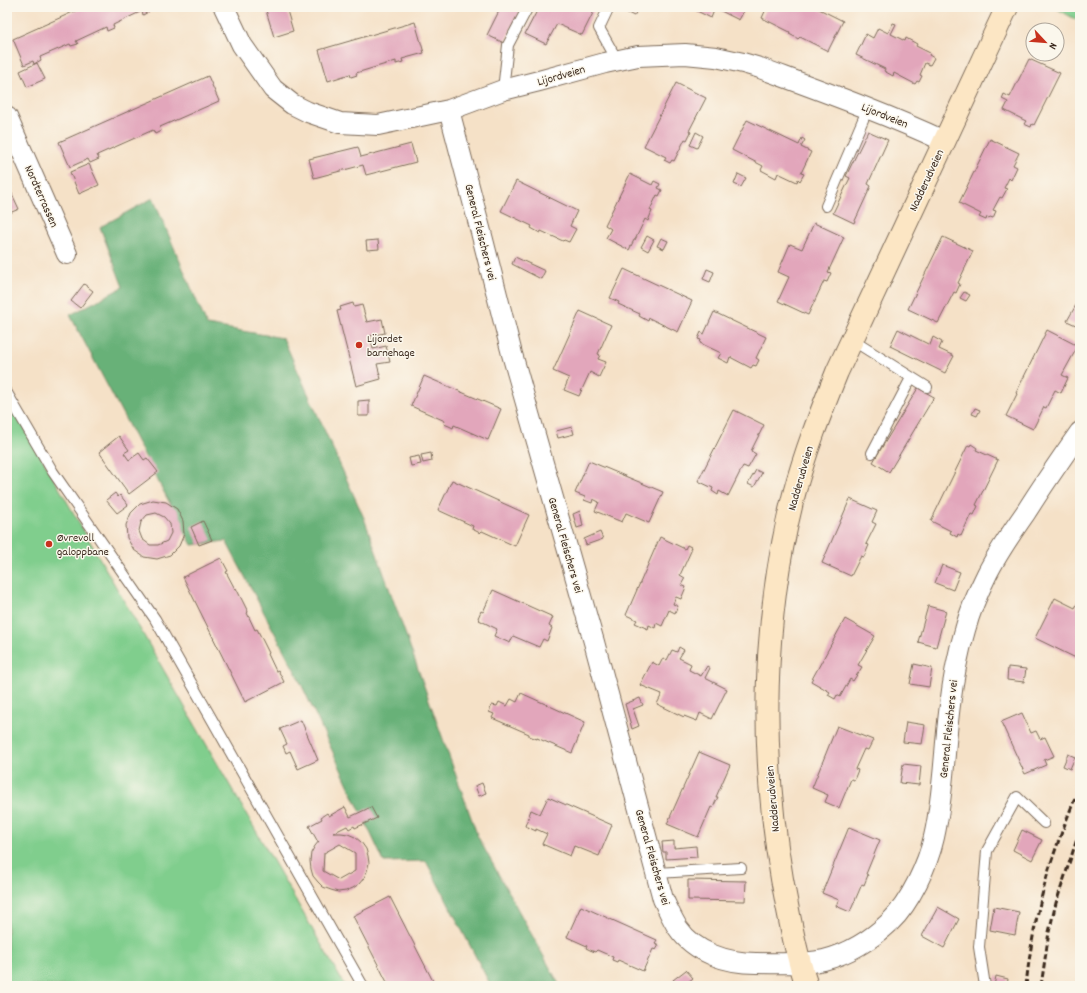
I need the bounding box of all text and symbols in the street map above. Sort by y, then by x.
north arrow [1025,22,1065,62]
text: N [1044,40,1061,52]
street label: Lijordveien [536,61,588,91]
street label: Lijordveien [859,99,911,134]
street label: Nadderudveien [906,146,949,214]
street label: Nordterrassen [19,163,62,231]
street label: General Fleischers vei [459,182,500,282]
place label: Lijordet barnehage [367,331,415,362]
marker: Lijordet barnehage [354,340,364,350]
street label: Nadderudveien [784,444,819,513]
street label: General Fleischers vei [543,496,586,595]
place label: Øvrevoll galoppbane [57,530,109,561]
marker: Øvrevoll galoppbane [44,539,54,549]
street label: General Fleischers vei [936,679,963,779]
street label: Nadderudveien [762,764,785,833]
street label: General Fleischers vei [630,808,673,907]

